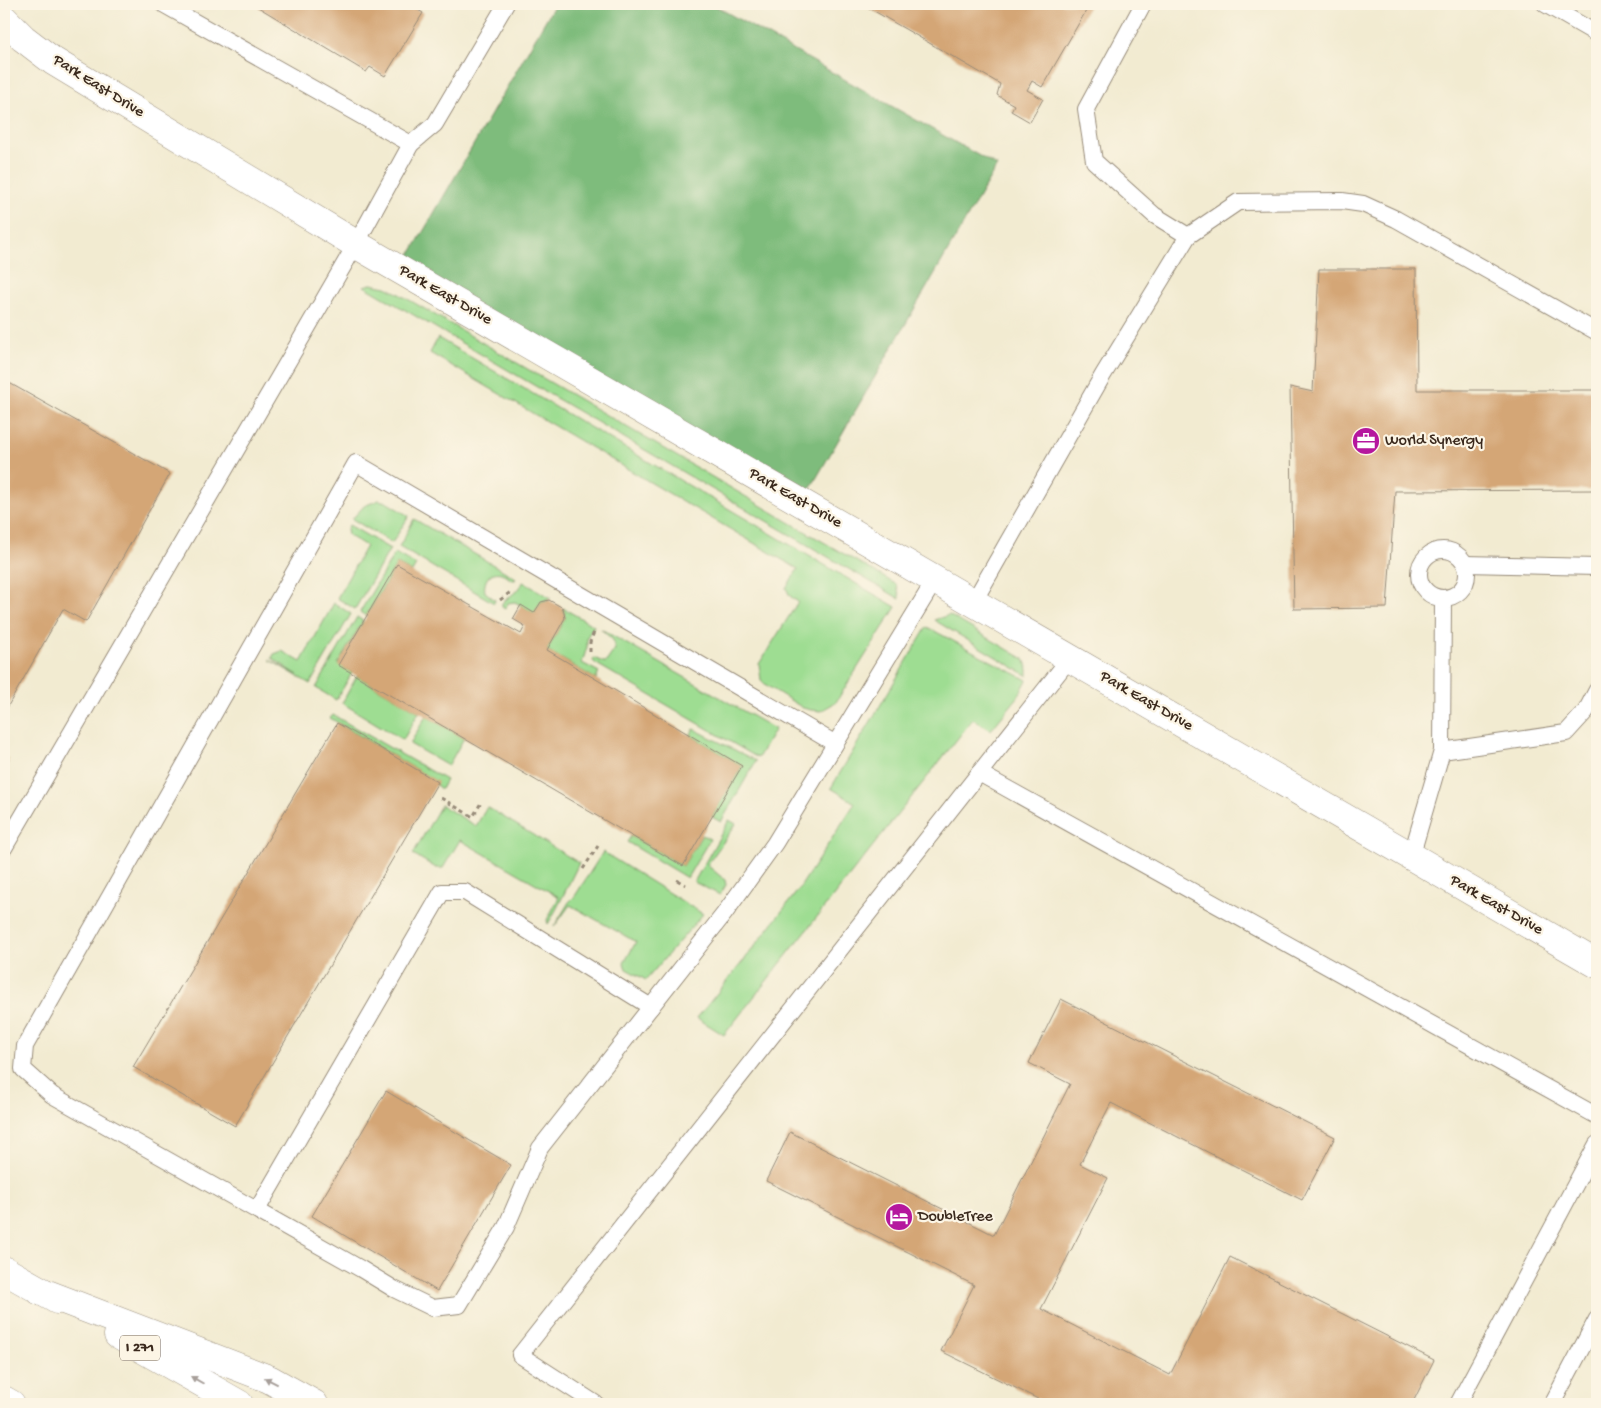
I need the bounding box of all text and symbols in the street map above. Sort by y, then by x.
street label: Park East Drive [48,51,148,123]
street label: Park East Drive [394,261,496,331]
office icon: World Synergy [1351,426,1381,456]
place label: World Synergy [1385,432,1483,451]
street label: Park East Drive [744,464,846,534]
street label: Park East Drive [1095,667,1197,737]
street label: Park East Drive [1445,871,1547,941]
hotel icon: DoubleTree [884,1202,914,1232]
place label: DoubleTree [917,1208,994,1227]
road number: I 271 [120,1336,160,1360]
one-way arrow [189,1376,204,1384]
one-way arrow [264,1376,278,1384]

